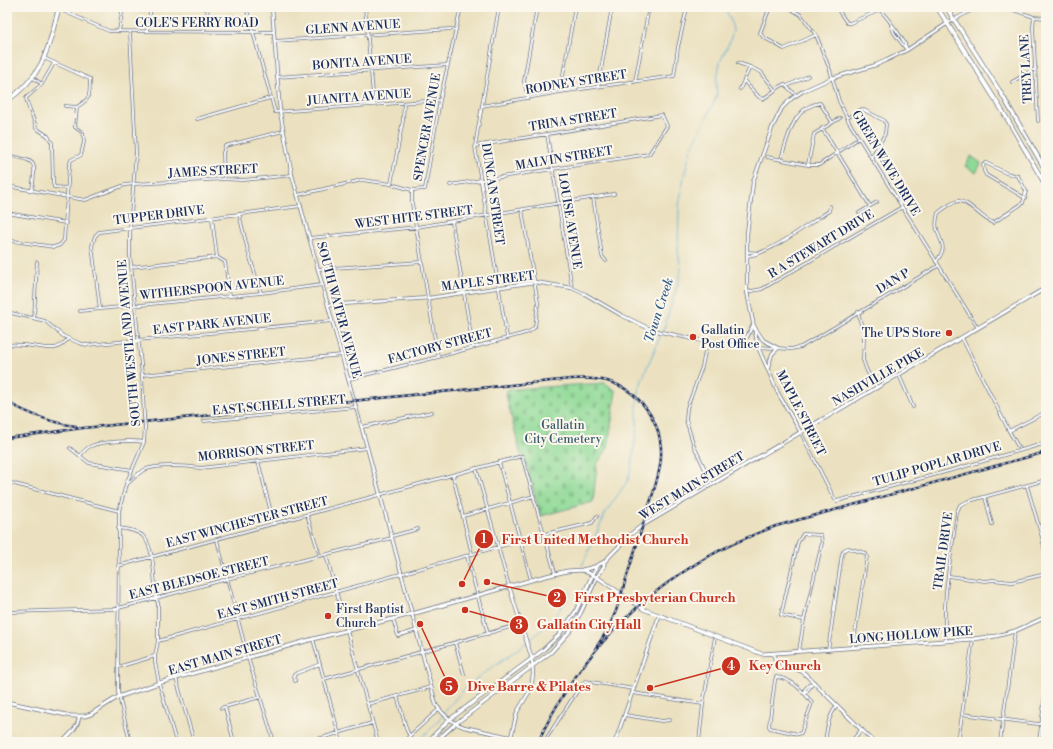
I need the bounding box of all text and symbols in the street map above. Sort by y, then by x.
street label: COLE'S FERRY ROAD [135,16,259,31]
street label: GLENN AVENUE [305,17,401,38]
street label: TREY LANE [1017,34,1036,104]
street label: BONITA AVENUE [311,52,412,74]
street label: RODNEY STREET [524,67,628,98]
street label: SPENCER AVENUE [411,72,444,182]
street label: JUANITA AVENUE [306,86,412,109]
street label: TRINA STREET [528,106,619,135]
street label: GREEN WAVE DRIVE [848,108,923,219]
street label: DUNCAN STREET [478,142,507,247]
street label: MALVIN STREET [514,143,614,174]
street label: JAMES STREET [167,162,259,181]
street label: LOUISE AVENUE [554,171,585,271]
street label: TUPPER DRIVE [113,202,206,229]
street label: WEST HITE STREET [353,203,474,232]
street label: R A STEWART DRIVE [766,207,877,282]
street label: SOUTH WATER AVENUE [313,240,364,380]
street label: SOUTH WESTLAND AVENUE [115,259,144,427]
street label: DAN P [874,266,913,297]
street label: MAPLE STREET [440,268,536,295]
street label: WITHERSPOON AVENUE [138,273,285,304]
water label: Town Creek [641,276,677,345]
street label: EAST PARK AVENUE [152,311,272,338]
place label: Gallatin Post Office [701,323,759,352]
street label: FACTORY STREET [386,325,494,368]
place label: The UPS Store [862,326,941,341]
marker: The UPS Store [944,328,954,338]
marker: Gallatin Post Office [688,332,698,342]
street label: JONES STREET [195,344,287,369]
street label: NASHVILLE PIKE [830,345,927,410]
street label: MAPLE STREET [772,368,829,459]
street label: EAST SCHELL STREET [212,392,347,419]
park label: Gallatin City Cemetery [524,418,602,447]
street label: MORRISON STREET [197,438,316,465]
street label: TULIP POPLAR DRIVE [871,439,1003,490]
street label: WEST MAIN STREET [636,449,748,524]
street label: EAST WINCHESTER STREET [164,493,330,551]
street label: TRAIL DRIVE [931,511,956,591]
callout: First United Methodist Church [474,527,697,552]
text: 1 [481,532,487,547]
text: First United Methodist Church [502,532,688,548]
street label: EAST BLEDSOE STREET [128,554,271,603]
street label: EAST SMITH STREET [216,576,341,623]
callout: First Presbyterian Church [547,585,744,610]
text: First Presbyterian Church [575,590,735,606]
text: 2 [553,591,561,606]
place label: First Baptist Church [336,602,405,631]
marker: First Baptist Church [323,611,333,621]
callout: Gallatin City Hall [509,612,649,637]
text: Gallatin City Hall [537,617,642,633]
text: 3 [515,618,523,633]
street label: LONG HOLLOW PIKE [849,624,973,647]
street label: EAST MAIN STREET [167,632,284,679]
callout: Key Church [721,653,829,678]
text: Key Church [749,658,821,674]
text: 4 [727,659,735,674]
callout: Dive Barre & Pilates [439,674,599,699]
text: Dive Barre & Pilates [467,679,591,695]
text: 5 [445,680,453,695]

